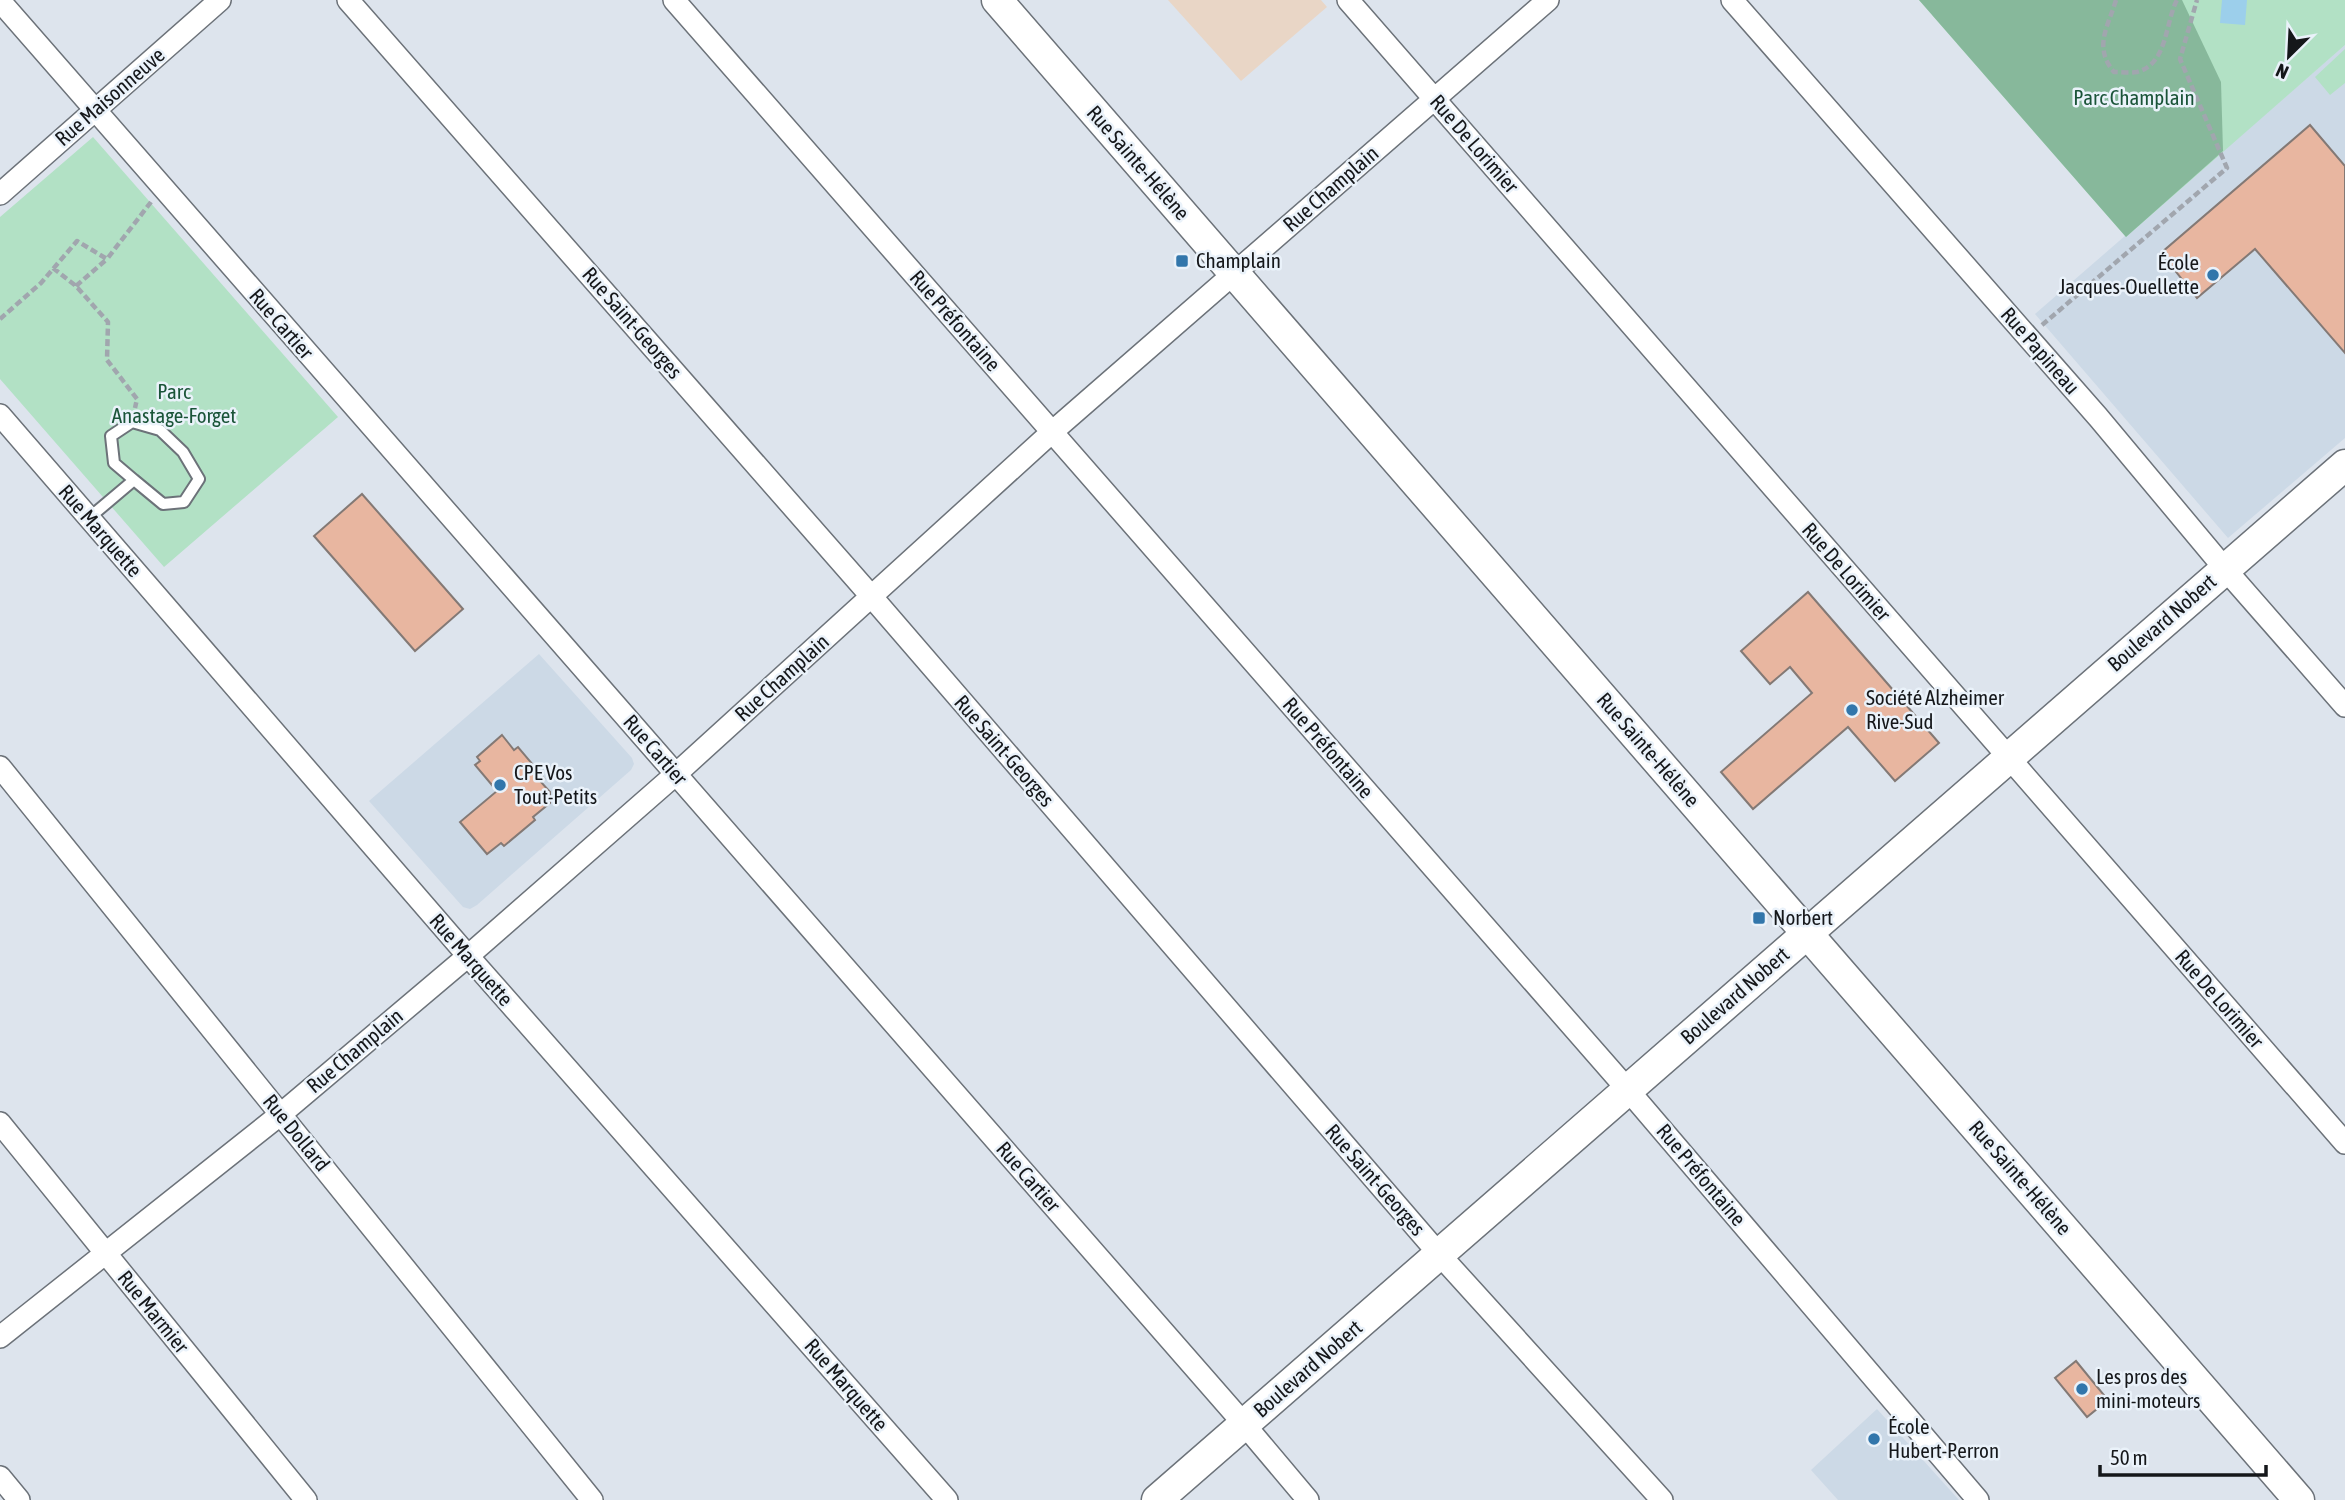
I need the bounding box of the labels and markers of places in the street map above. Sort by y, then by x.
place label: Champlain [1196,248,1281,272]
place label: École Jacques-Ouellette [2059,250,2199,298]
marker: Champlain [1174,253,1190,269]
marker: École Jacques-Ouellette [2205,267,2221,283]
place label: Société Alzheimer Rive-Sud [1866,685,2005,733]
marker: Société Alzheimer Rive-Sud [1844,702,1860,718]
place label: CPE Vos Tout-Petits [514,760,597,808]
marker: CPE Vos Tout-Petits [492,777,508,793]
place label: Norbert [1773,905,1833,929]
marker: Norbert [1751,910,1767,926]
place label: Les pros des mini-moteurs [2096,1364,2200,1412]
marker: Les pros des mini-moteurs [2074,1381,2090,1397]
place label: École Hubert-Perron [1888,1414,1999,1462]
marker: École Hubert-Perron [1866,1431,1882,1447]

